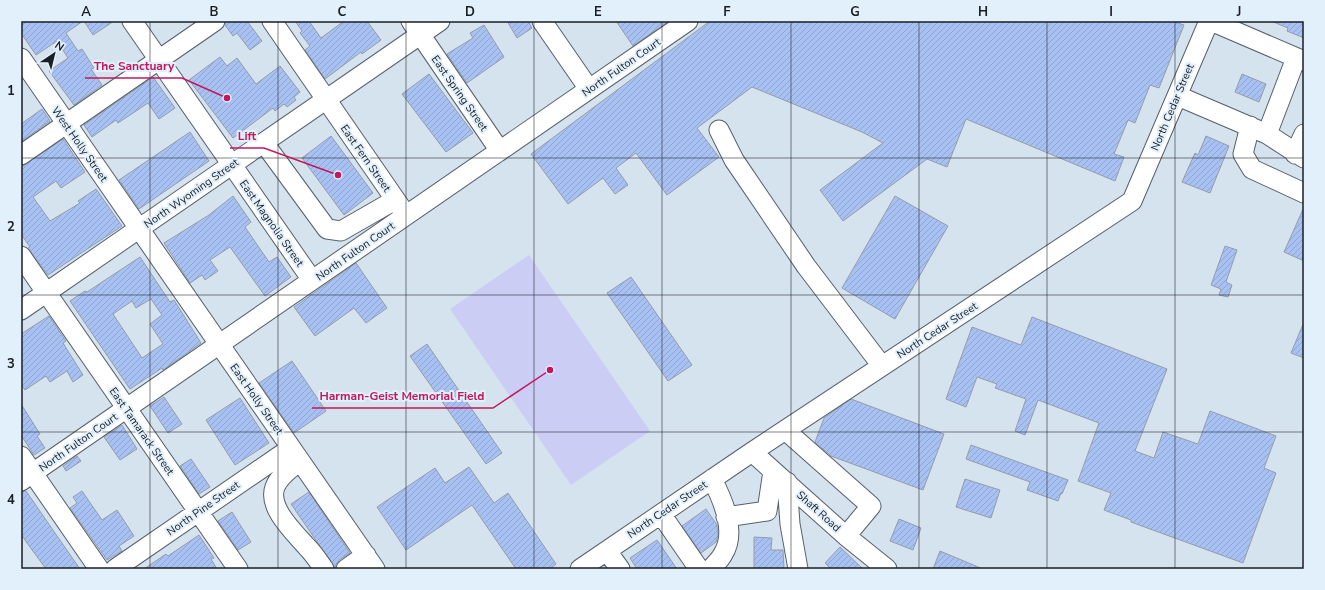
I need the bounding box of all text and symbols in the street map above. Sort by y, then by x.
text: A [81,3,91,21]
text: B [210,3,219,21]
text: C [338,3,347,21]
text: D [465,3,475,21]
text: E [594,3,602,21]
text: F [723,3,731,21]
text: G [850,3,860,21]
text: H [978,3,988,21]
text: I [1109,3,1113,21]
text: J [1236,3,1241,21]
north arrow [34,34,74,74]
street label: North Fulton Court [579,35,664,100]
text: N [52,38,67,55]
street label: East Spring Street [428,52,491,134]
callout: The Sanctuary [85,54,182,78]
text: The Sanctuary [94,58,175,74]
street label: North Cedar Street [1147,61,1198,153]
text: 1 [7,82,15,100]
street label: West Holly Street [48,104,111,185]
street label: East Fern Street [337,122,394,195]
callout: Lift [230,124,264,148]
text: Lift [238,128,257,144]
street label: North Wyoming Street [141,155,242,232]
street label: East Magnolia Street [236,177,307,270]
text: 2 [7,218,15,236]
street label: North Fulton Court [313,219,398,284]
street label: North Cedar Street [894,299,981,362]
text: 3 [7,355,15,373]
street label: East Holly Street [227,361,287,438]
street label: East Tamarack Street [106,384,178,478]
callout: Harman-Geist Memorial Field [312,384,493,408]
text: Harman-Geist Memorial Field [320,388,484,404]
street label: North Fulton Court [36,410,121,475]
street label: North Cedar Street [624,477,710,542]
street label: North Pine Street [164,478,243,539]
street label: Shaft Road [793,488,844,535]
text: 4 [7,491,15,509]

